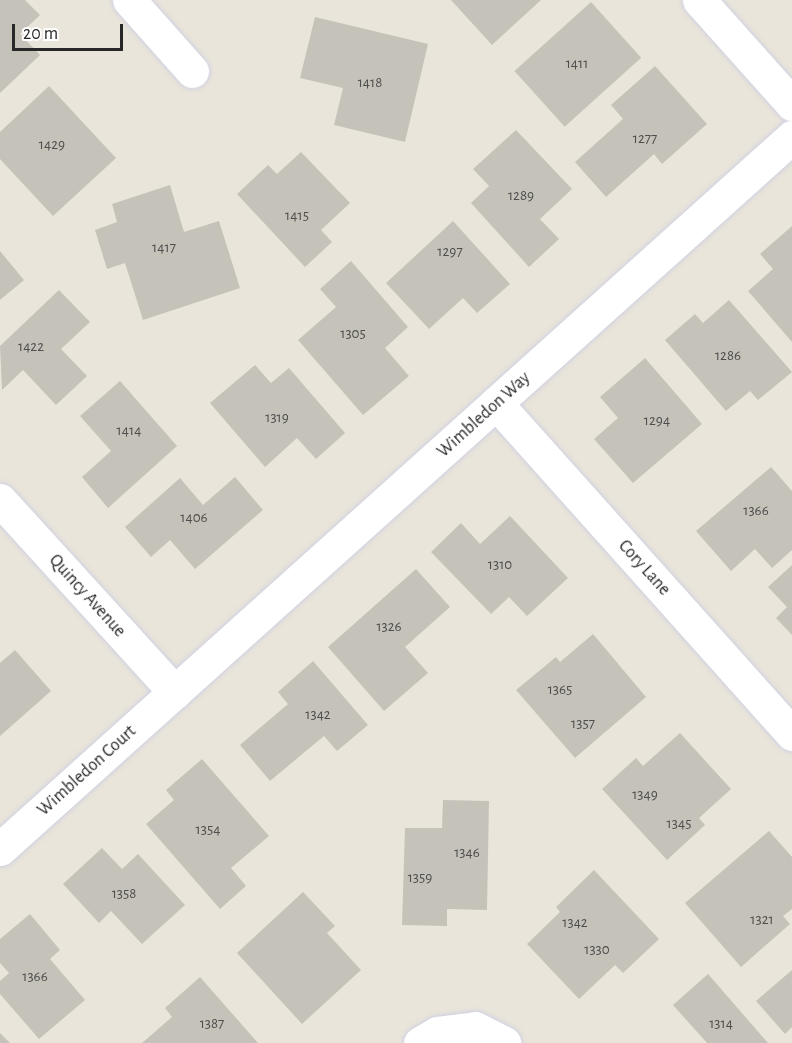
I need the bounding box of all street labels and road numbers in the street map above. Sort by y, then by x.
street label: Wimbledon Way [433,368,535,462]
street label: Cory Lane [613,536,675,600]
street label: Quincy Avenue [44,550,130,642]
street label: Wimbledon Court [33,721,141,821]

